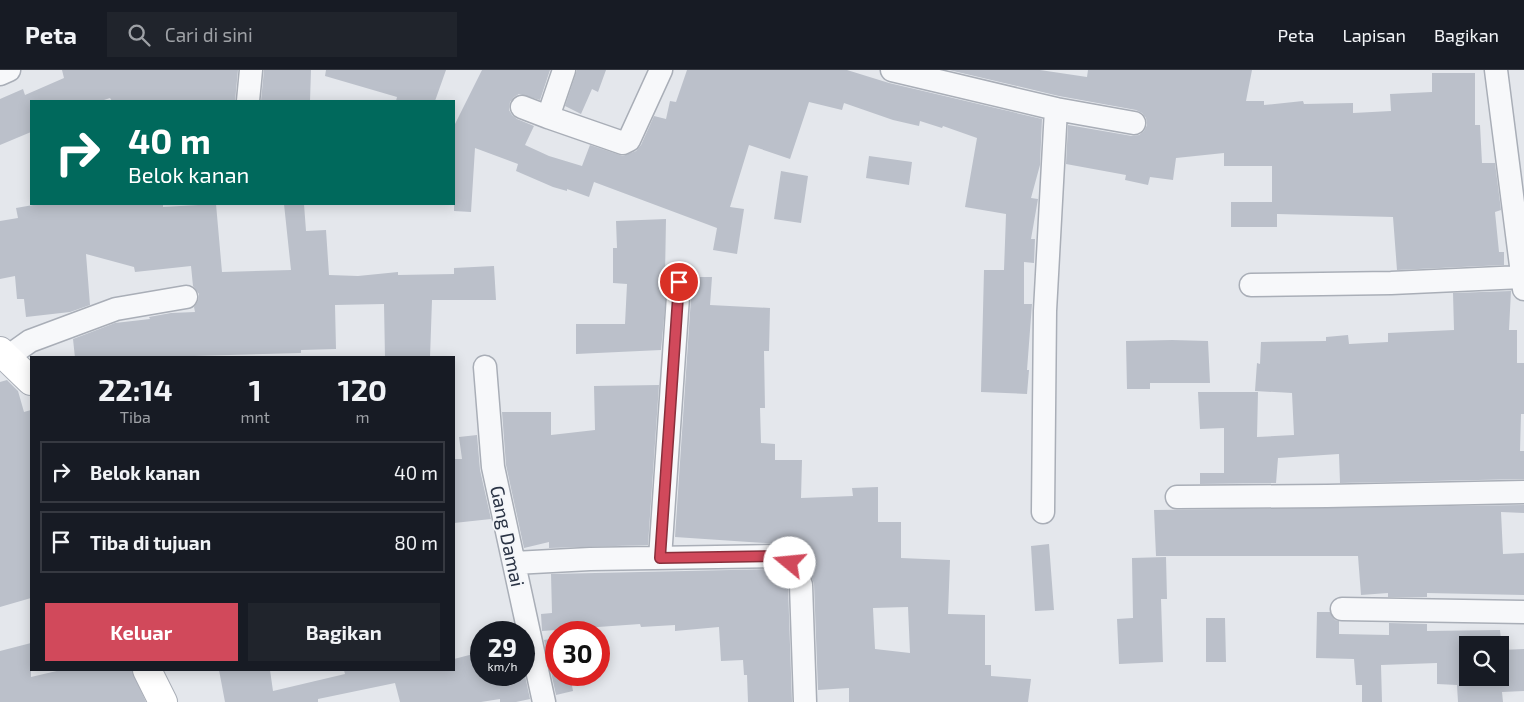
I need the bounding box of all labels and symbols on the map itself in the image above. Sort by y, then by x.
pin [658,261,700,303]
street label: Gang Damai [486,483,530,589]
position arrow [763,536,815,588]
speed limit sign: 30 [545,621,610,686]

